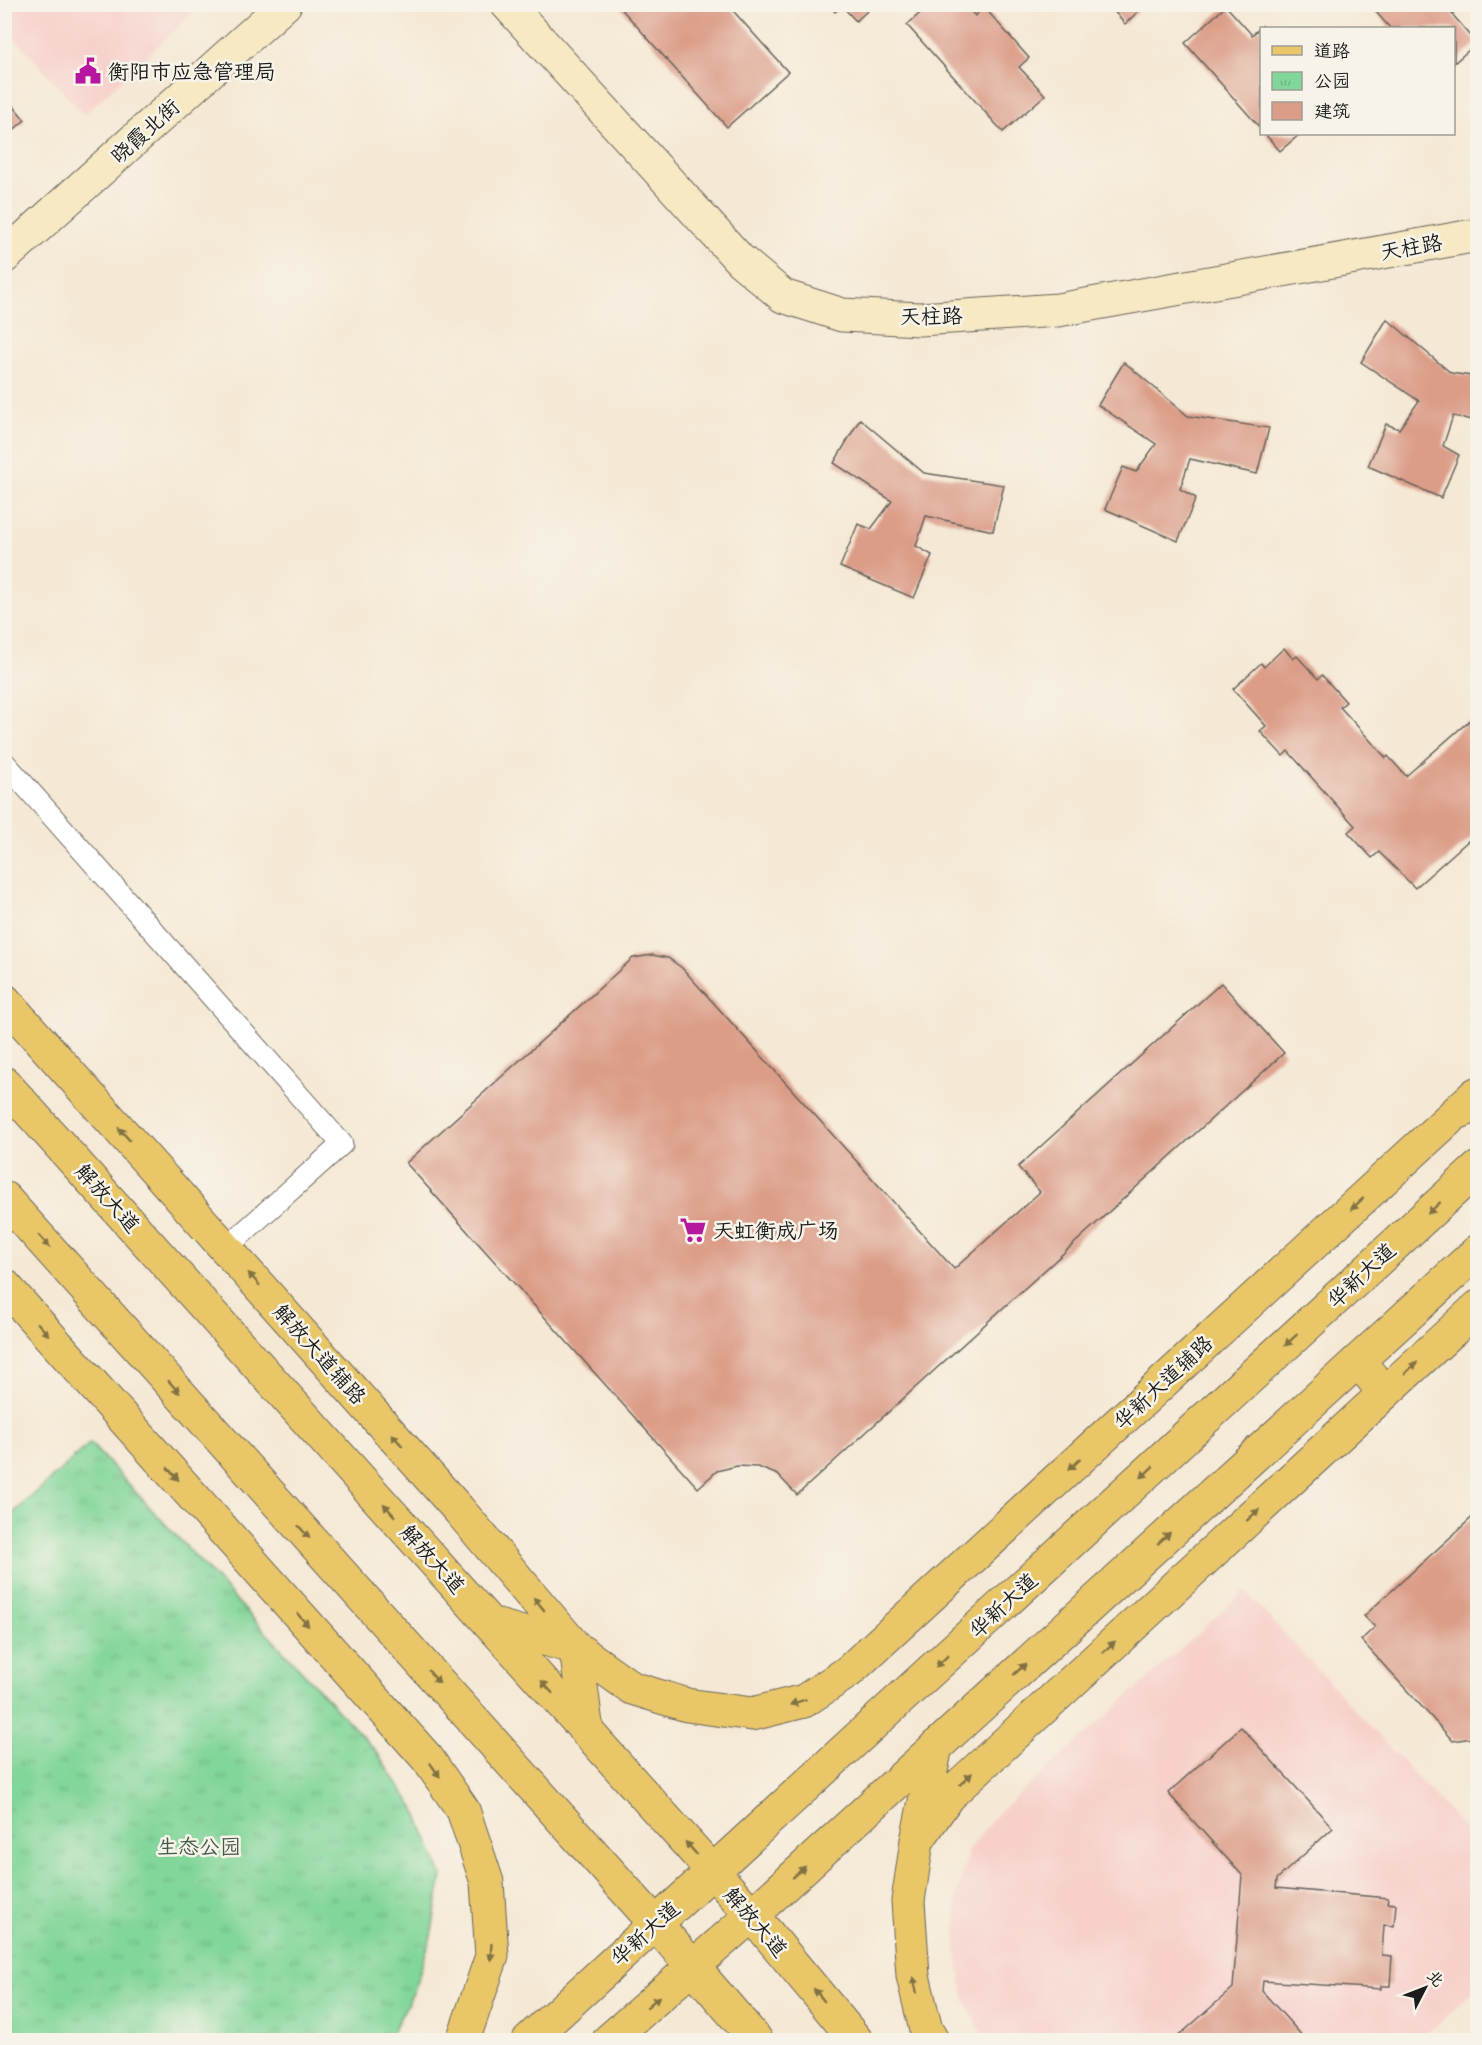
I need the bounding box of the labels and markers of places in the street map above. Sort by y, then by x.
public building icon: 衡阳市应急管理局 [73,56,103,86]
place label: 衡阳市应急管理局 [108,58,276,85]
supermarket icon: 天虹衡成广场 [678,1215,708,1245]
place label: 天虹衡成广场 [713,1217,839,1244]

